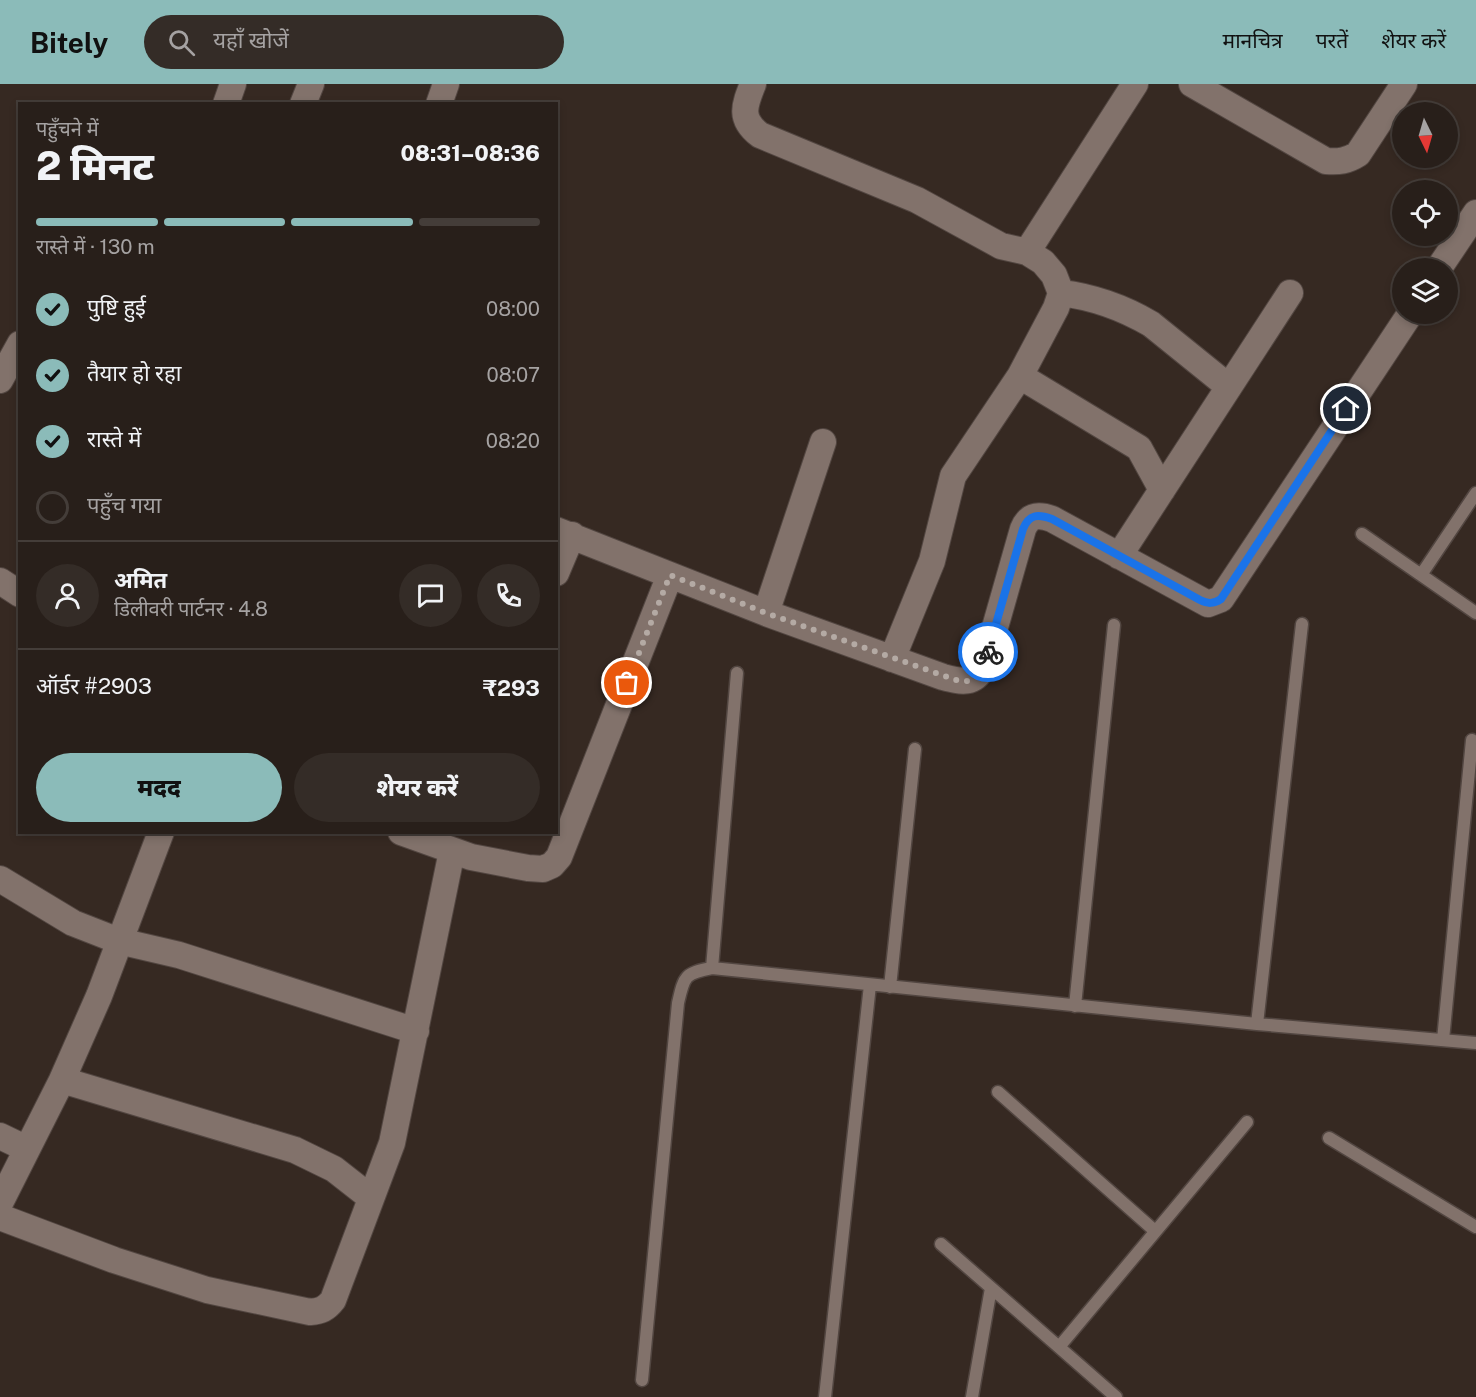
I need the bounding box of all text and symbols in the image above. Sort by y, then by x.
search box [144,15,564,69]
text: Bitely [30,26,108,59]
icon: search [165,26,198,59]
text: यहाँ खोजें [213,27,289,53]
text: मानचित्र [1223,28,1283,53]
text: परतें [1316,28,1348,53]
text: शेयर करें [1381,28,1446,53]
north arrow [1392,102,1458,168]
map controls [1392,102,1458,324]
text: पहुँचने में [36,117,99,141]
text: 08:31–08:36 [400,140,540,166]
text: 2 मिनट [36,143,154,189]
button: locate [1392,180,1458,246]
text: रास्ते में · 130 m [36,235,155,259]
button: layers [1392,258,1458,324]
icon: check [36,293,69,326]
text: पुष्टि हुई [87,294,146,320]
text: 08:00 [486,297,540,321]
icon: check [36,359,69,392]
text: तैयार हो रहा [87,360,181,386]
text: 08:07 [487,363,540,387]
pin [1320,383,1371,434]
icon: home [1329,392,1362,425]
icon: check [36,425,69,458]
text: रास्ते में [87,426,141,452]
text: 08:20 [486,429,540,453]
text: पहुँच गया [87,492,161,518]
button: person [36,564,99,627]
button: chat [399,564,462,627]
button: phone [477,564,540,627]
text: अमित [114,567,167,593]
text: डिलीवरी पार्टनर · 4.8 [114,597,268,621]
courier [958,622,1018,682]
icon: bike [972,636,1005,669]
pin [601,657,652,708]
icon: bag [610,666,643,699]
text: ऑर्डर #2903 [36,673,152,699]
text: ₹293 [483,675,540,701]
button: मदद [36,753,282,822]
button: शेयर करें [294,753,540,822]

